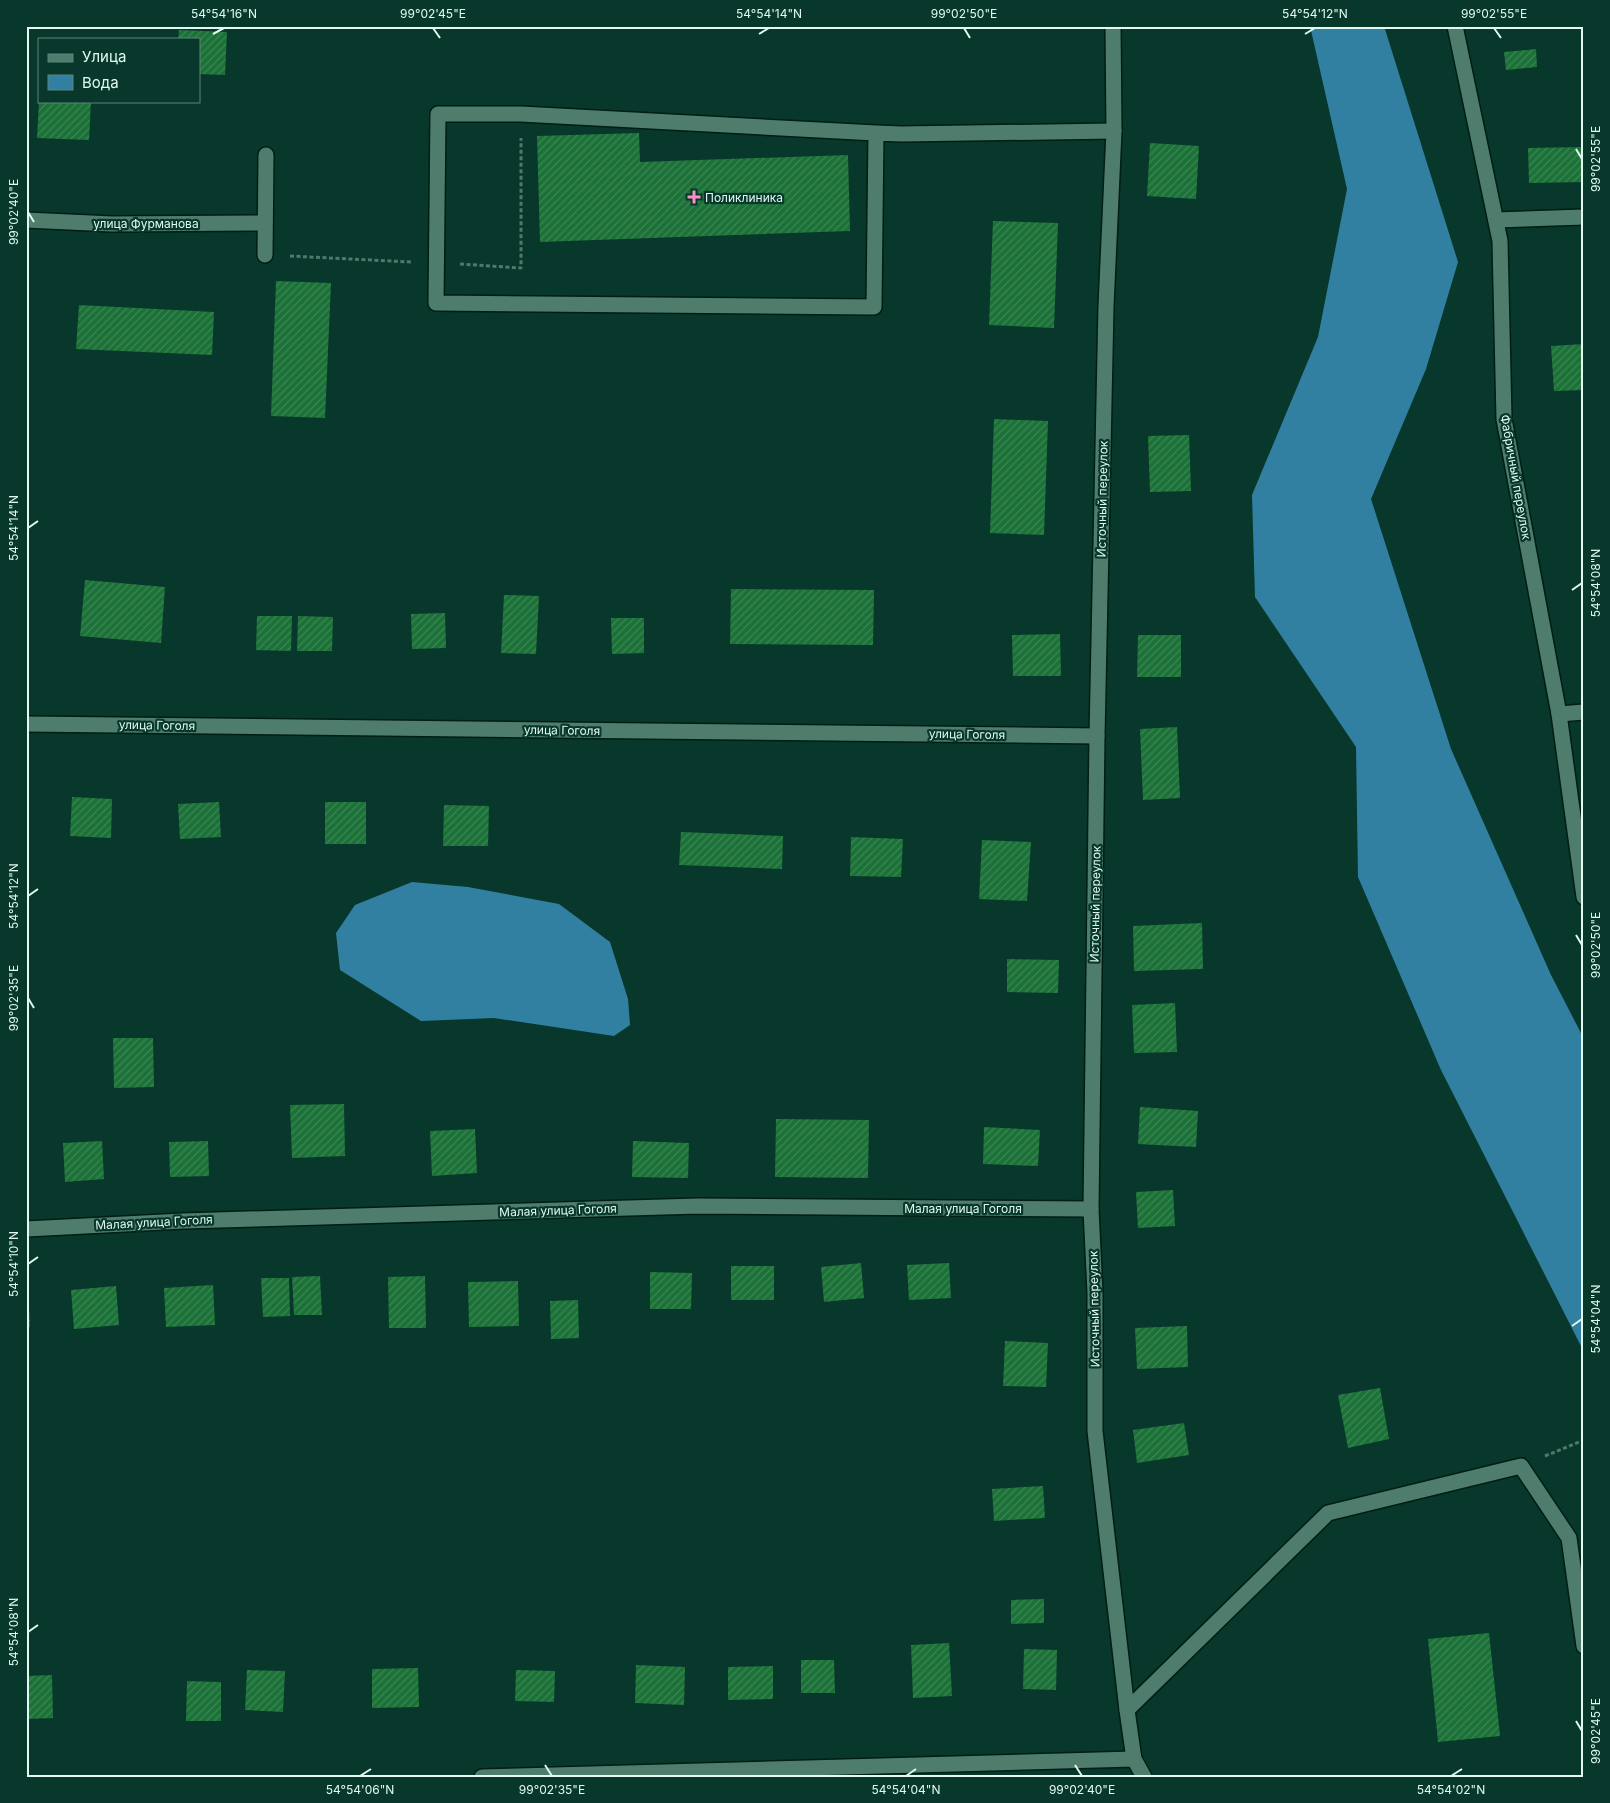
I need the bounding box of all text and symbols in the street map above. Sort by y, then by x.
text: 54°54'16"N [191,6,257,21]
text: 99°02'45"E [400,6,466,21]
text: 54°54'14"N [736,6,802,21]
text: 99°02'50"E [931,6,997,21]
text: 54°54'12"N [1282,6,1348,21]
text: 99°02'55"E [1461,6,1527,21]
legend [38,38,200,102]
text: Улица [82,47,126,66]
text: Вода [82,73,119,92]
text: 99°02'55"E [1588,126,1603,192]
text: 99°02'40"E [6,179,21,245]
marker: Поликлиника [687,190,701,204]
place label: Поликлиника [705,190,783,205]
street label: улица Фурманова [93,216,199,231]
street label: Фабричный переулок [1498,413,1534,541]
street label: Источный переулок [1093,440,1111,558]
text: 54°54'14"N [6,495,21,561]
text: 54°54'08"N [1588,549,1603,617]
street label: улица Гоголя [119,717,195,733]
street label: улица Гоголя [524,722,600,738]
street label: улица Гоголя [929,726,1005,742]
street label: Источный переулок [1086,845,1104,963]
text: 54°54'12"N [6,863,21,929]
text: 99°02'50"E [1588,912,1603,978]
text: 99°02'35"E [6,965,21,1031]
street label: Малая улица Гоголя [499,1200,617,1220]
street label: Малая улица Гоголя [904,1201,1022,1216]
street label: Малая улица Гоголя [95,1211,213,1233]
text: 54°54'10"N [6,1231,21,1297]
street label: Источный переулок [1085,1250,1103,1368]
text: 54°54'04"N [1588,1285,1603,1353]
text: 54°54'08"N [6,1598,21,1666]
text: 99°02'45"E [1588,1698,1603,1764]
text: 54°54'06"N [326,1782,394,1797]
text: 99°02'35"E [519,1782,585,1797]
text: 54°54'04"N [872,1782,940,1797]
text: 99°02'40"E [1049,1782,1115,1797]
text: 54°54'02"N [1417,1782,1485,1797]

